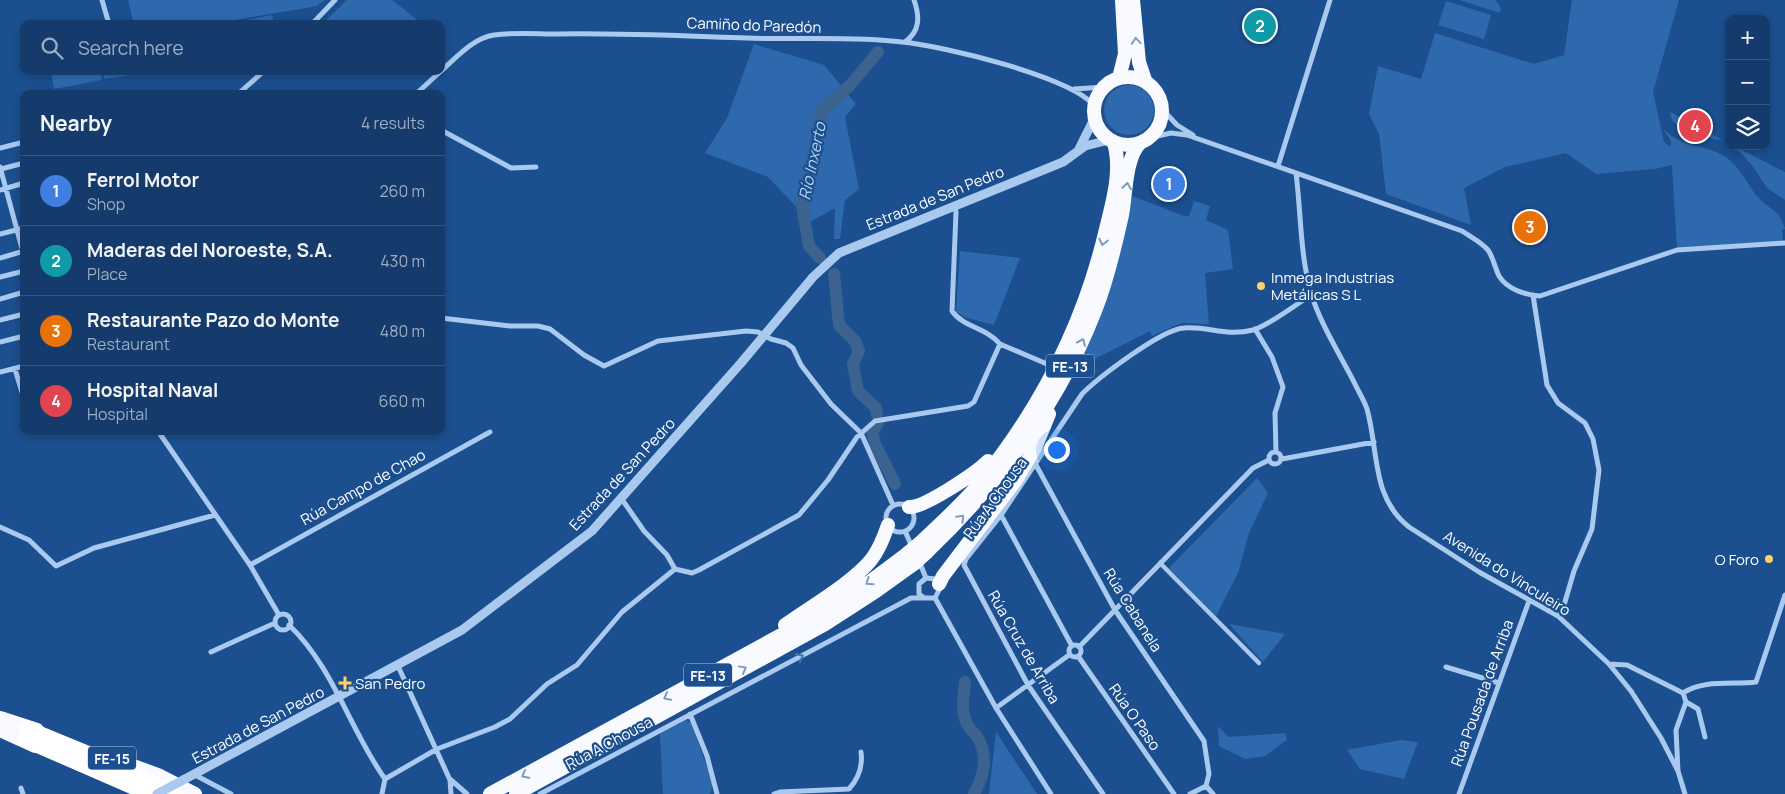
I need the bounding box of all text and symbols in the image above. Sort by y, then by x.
pin: 2 [1244,7,1276,45]
street label: Camiño do Paredón [686,12,822,38]
map controls [1725,15,1770,150]
button: + [1725,15,1770,60]
search box [20,20,445,75]
icon: search [38,34,66,62]
text: Search here [78,35,184,61]
one-way arrow [1131,37,1142,45]
button: − [1725,60,1770,105]
button: layers [1725,105,1770,150]
pin: 4 [1679,107,1711,145]
text: Nearby [40,109,112,137]
text: 4 results [361,112,425,134]
water label: Río Inxerto [793,119,831,202]
street label: Estrada de San Pedro [863,161,1007,235]
pin: 1 [1153,165,1185,203]
text: Ferrol Motor [87,167,199,193]
text: 1 [52,180,60,202]
text: 260 m [379,180,425,202]
one-way arrow [1121,181,1131,190]
text: Shop [87,193,125,215]
pin: 3 [1514,208,1546,246]
text: Maderas del Noroeste, S.A. [87,237,333,263]
one-way arrow [1098,238,1109,247]
text: 2 [51,250,61,272]
text: 430 m [380,250,425,272]
text: Place [87,263,127,285]
place label: Inmega Industrias Metálicas S L [1271,267,1394,305]
marker: Inmega Industrias Metálicas S L [1255,280,1267,292]
text: Restaurante Pazo do Monte [87,307,339,333]
text: 3 [51,320,61,342]
text: 480 m [380,320,425,342]
text: Restaurant [87,333,170,355]
one-way arrow [1077,338,1087,346]
road number: FE-13 [1046,354,1094,378]
text: Hospital Naval [87,377,218,403]
text: 4 [51,390,61,412]
text: 660 m [379,390,425,412]
text: Hospital [87,403,148,425]
street label: Estrada de San Pedro [564,413,680,535]
your location [1044,437,1070,463]
street label: Rúa Campo de Chao [297,444,429,530]
street label: Rúa A Chousa [958,453,1032,543]
one-way arrow [955,515,964,524]
street label: Avenida do Vinculeiro [1439,525,1575,621]
place label: O Foro [1715,549,1759,570]
marker: O Foro [1763,553,1775,565]
street label: Rúa Cabanela [1099,564,1167,656]
one-way arrow [865,576,875,585]
street label: Rúa Cruz de Arriba [983,587,1065,707]
street label: Rúa Pousada de Arriba [1446,617,1518,769]
one-way arrow [794,653,803,663]
road number: FE-13 [684,664,732,686]
one-way arrow [737,665,746,675]
place label: San Pedro [355,673,425,694]
marker: San Pedro [339,677,351,689]
street label: Rúa O Paso [1104,679,1166,755]
street label: Estrada de San Pedro [188,681,328,769]
one-way arrow [664,691,673,701]
street label: Rúa A Chousa [562,711,656,775]
road number: FE-15 [88,746,136,770]
one-way arrow [521,769,530,779]

